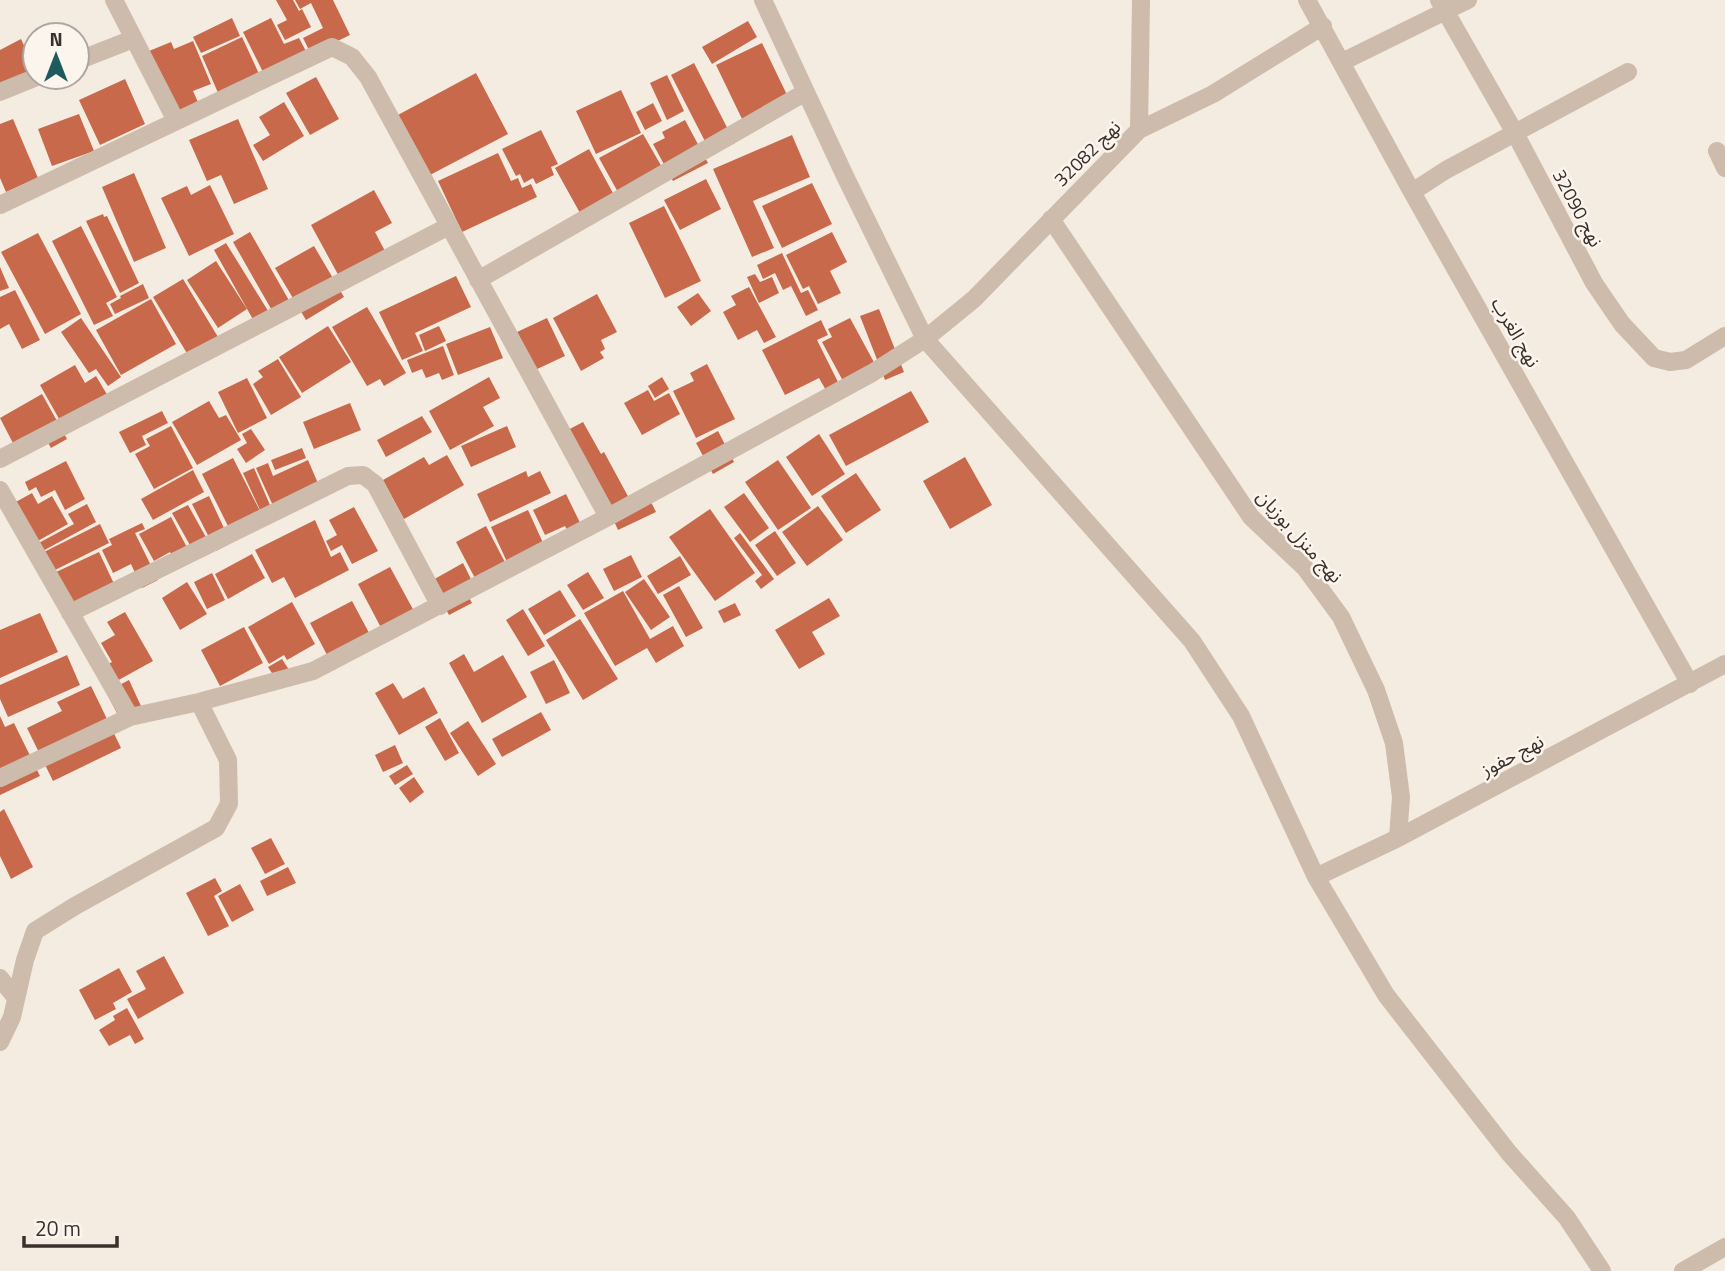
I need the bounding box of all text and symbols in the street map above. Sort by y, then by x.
north arrow [21,21,91,91]
text: N [49,24,63,53]
street label: نهج 32082 [1047,113,1127,193]
street label: نهج 32090 [1545,164,1611,252]
street label: نهج الغرب [1484,291,1548,373]
street label: نهج منزل بوزيان [1250,482,1350,590]
street label: نهج حفوز [1474,726,1549,785]
scale bar [24,1204,117,1248]
text: 20 m [35,1212,81,1244]

